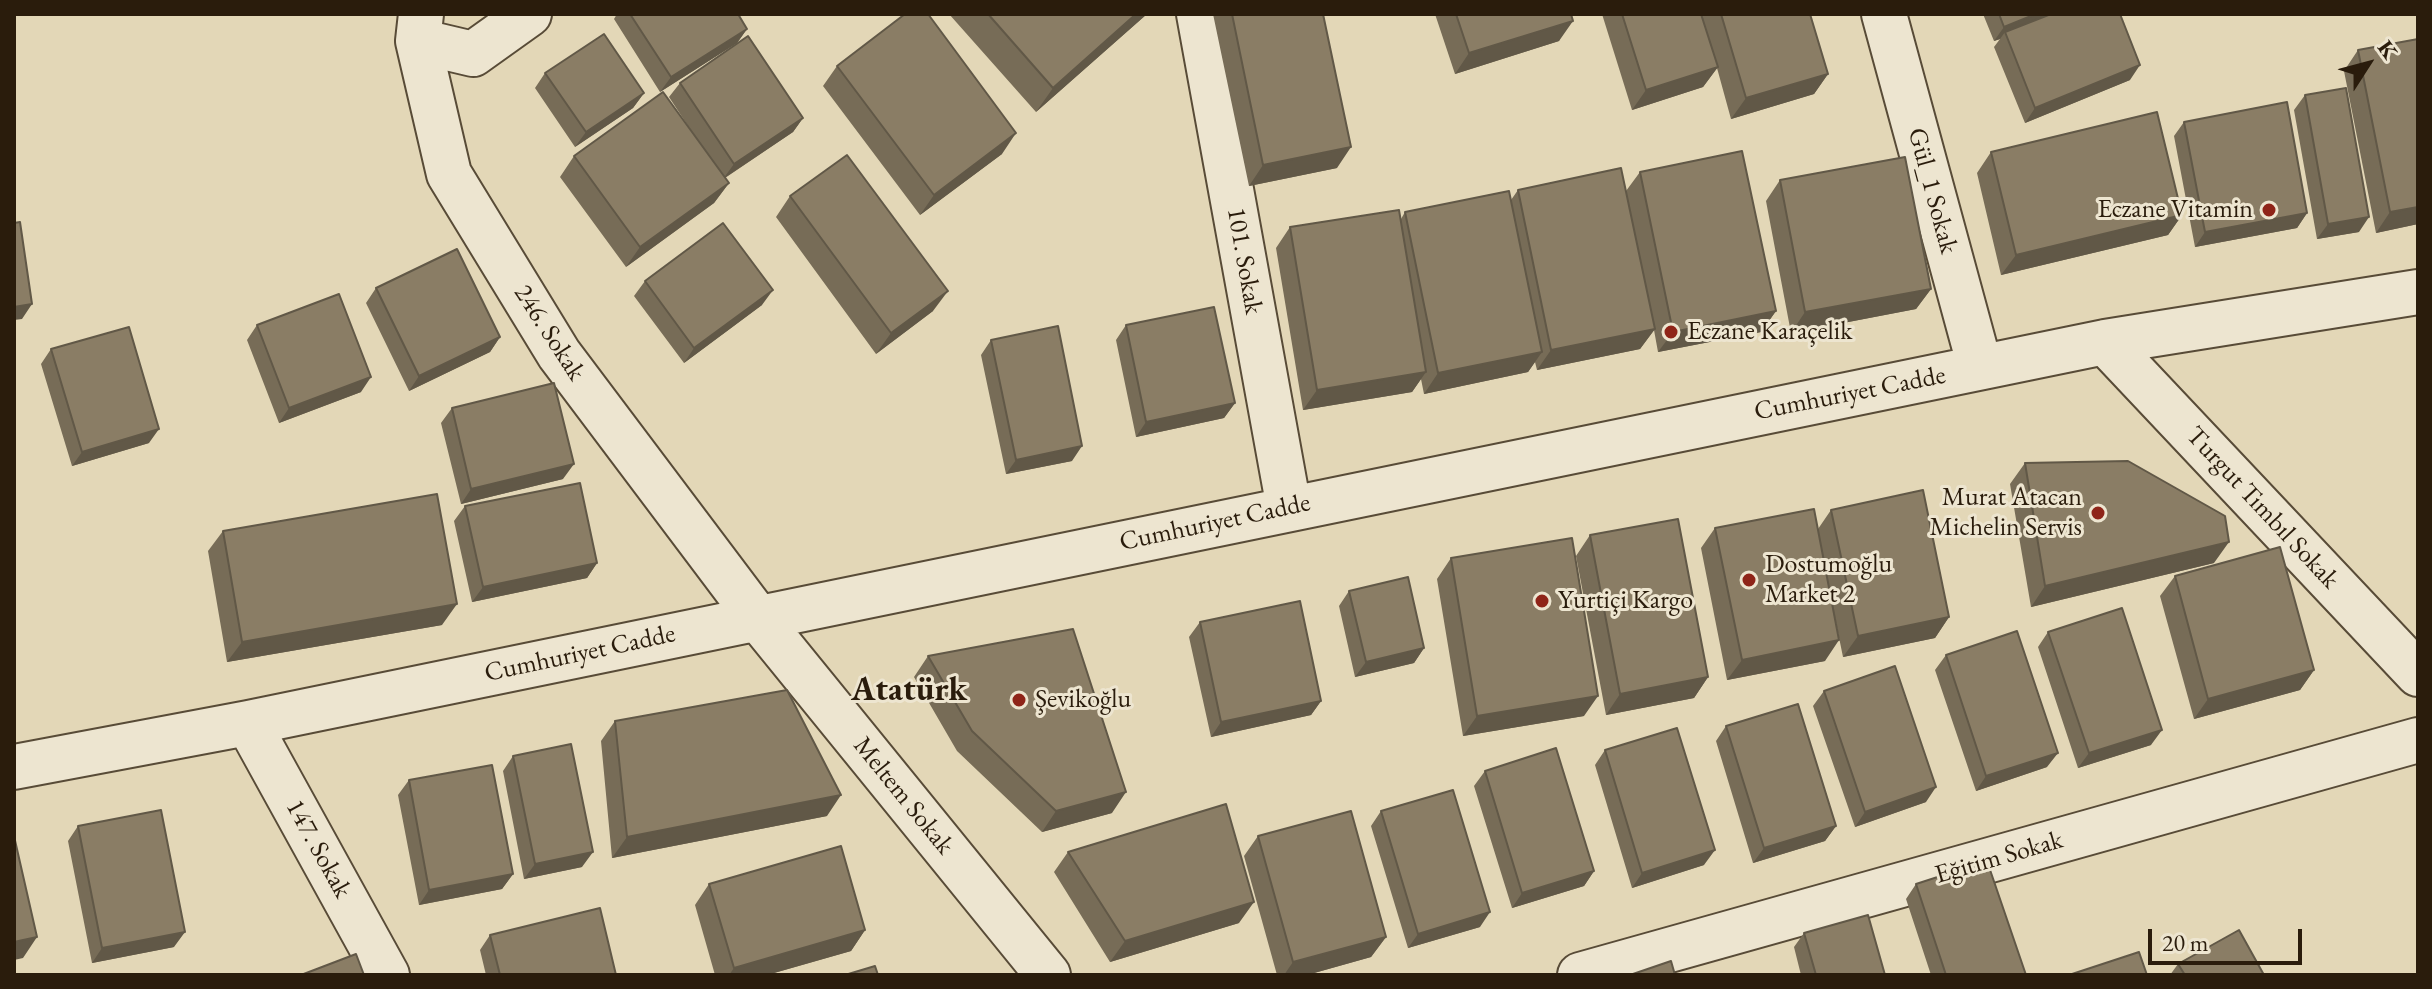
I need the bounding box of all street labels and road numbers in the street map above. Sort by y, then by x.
street label: Gül_1 Sokak [1900,125,1964,257]
street label: 101. Sokak [1219,205,1269,317]
street label: 246. Sokak [507,279,591,387]
street label: Cumhuriyet Cadde [1752,360,1948,428]
street label: Turgut Tımbıl Sokak [2179,421,2345,595]
street label: Cumhuriyet Cadde [1117,488,1313,558]
street label: Cumhuriyet Cadde [482,619,678,689]
street label: Meltem Sokak [846,731,960,861]
street label: 147. Sokak [278,794,358,904]
street label: Eğitim Sokak [1931,825,2067,891]

